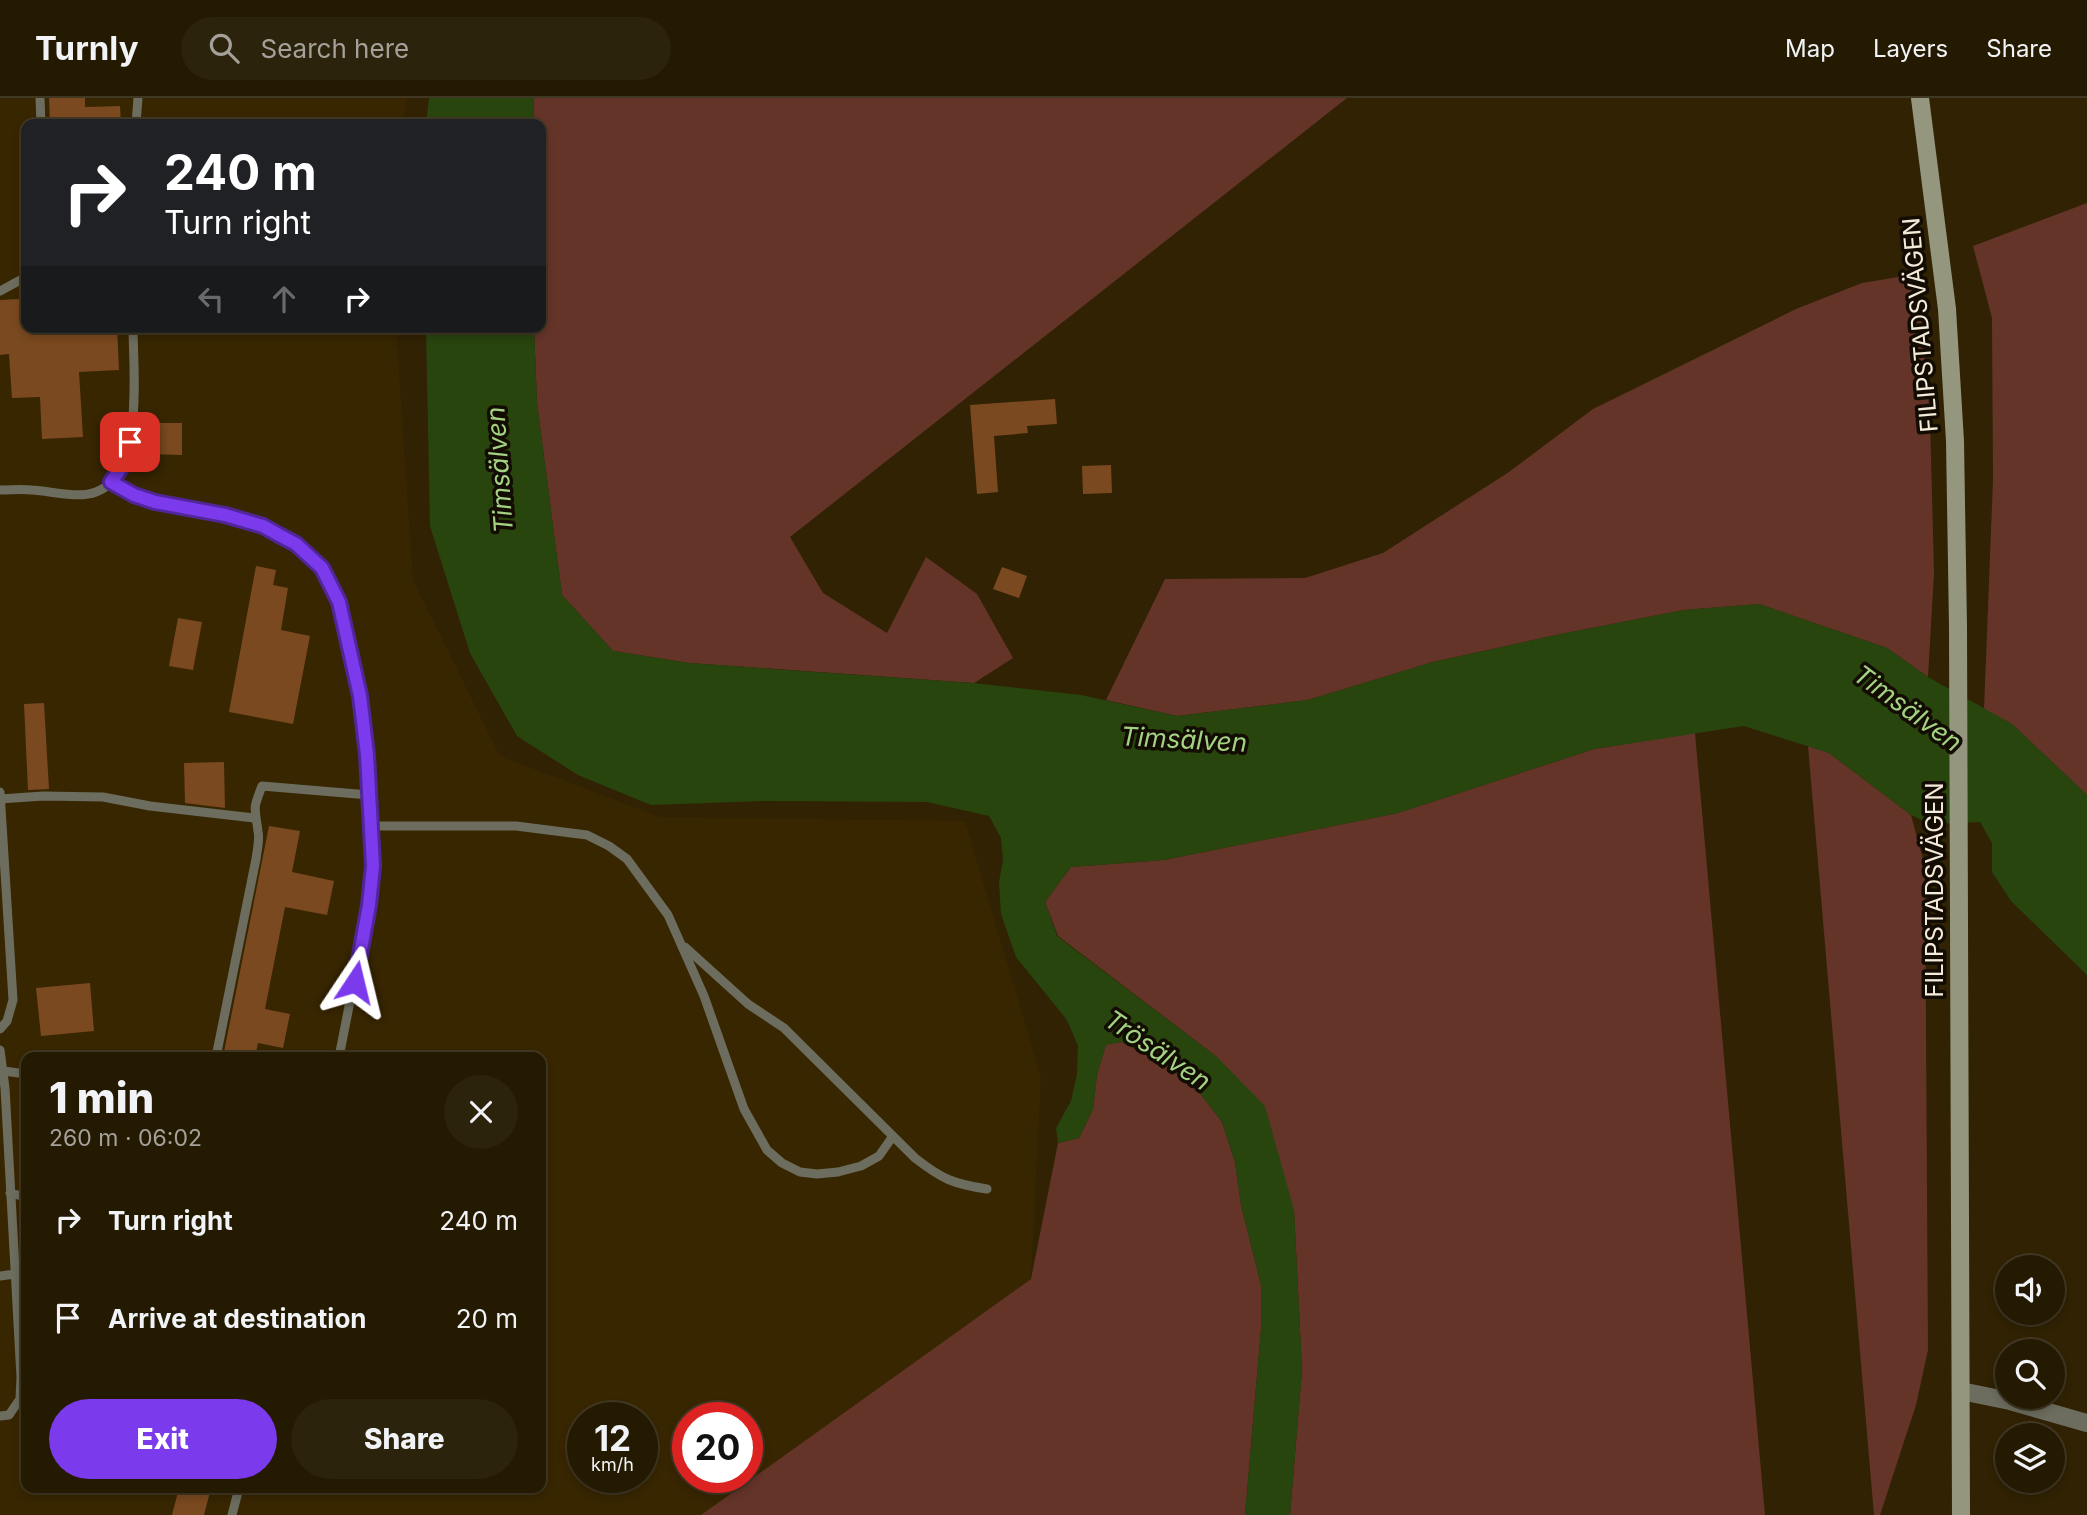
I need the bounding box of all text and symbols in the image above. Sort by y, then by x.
search box [181,17,671,80]
text: Turnly [35,28,139,68]
icon: search [205,29,243,67]
text: Search here [261,33,409,64]
text: Map [1785,34,1835,63]
text: Layers [1873,34,1948,63]
text: Share [1986,34,2052,63]
text: 240 m [164,143,317,202]
icon: right [49,147,140,238]
text: Turn right [164,203,311,242]
street label: FILIPSTADSVÄGEN [1896,217,1944,433]
icon: left [192,280,230,318]
icon: ahead [265,280,303,318]
icon: right [338,280,376,318]
water label: Timsälven [479,406,519,534]
pin [100,412,160,472]
icon: arrive [111,423,149,461]
water label: Timsälven [1848,658,1968,758]
water label: Timsälven [1120,720,1248,758]
street label: FILIPSTADSVÄGEN [1920,782,1949,998]
position arrow [318,945,392,1019]
water label: Trösälven [1099,1003,1217,1097]
text: 1 min [49,1072,154,1123]
button: close [444,1075,518,1149]
text: 260 m · 06:02 [49,1124,202,1152]
icon: right [49,1201,87,1239]
text: Turn right [108,1205,233,1236]
text: 240 m [439,1205,518,1236]
map controls [1995,1255,2065,1493]
button: sound [1995,1255,2065,1325]
icon: arrive [49,1299,87,1337]
text: Arrive at destination [108,1303,367,1334]
text: 20 m [456,1303,518,1334]
button: search [1995,1339,2065,1409]
button: Exit [49,1399,277,1479]
button: Share [291,1399,518,1479]
speed limit sign: 20 [672,1402,763,1493]
text: 12 [594,1417,631,1459]
button: layers [1995,1423,2065,1493]
text: km/h [591,1454,634,1475]

